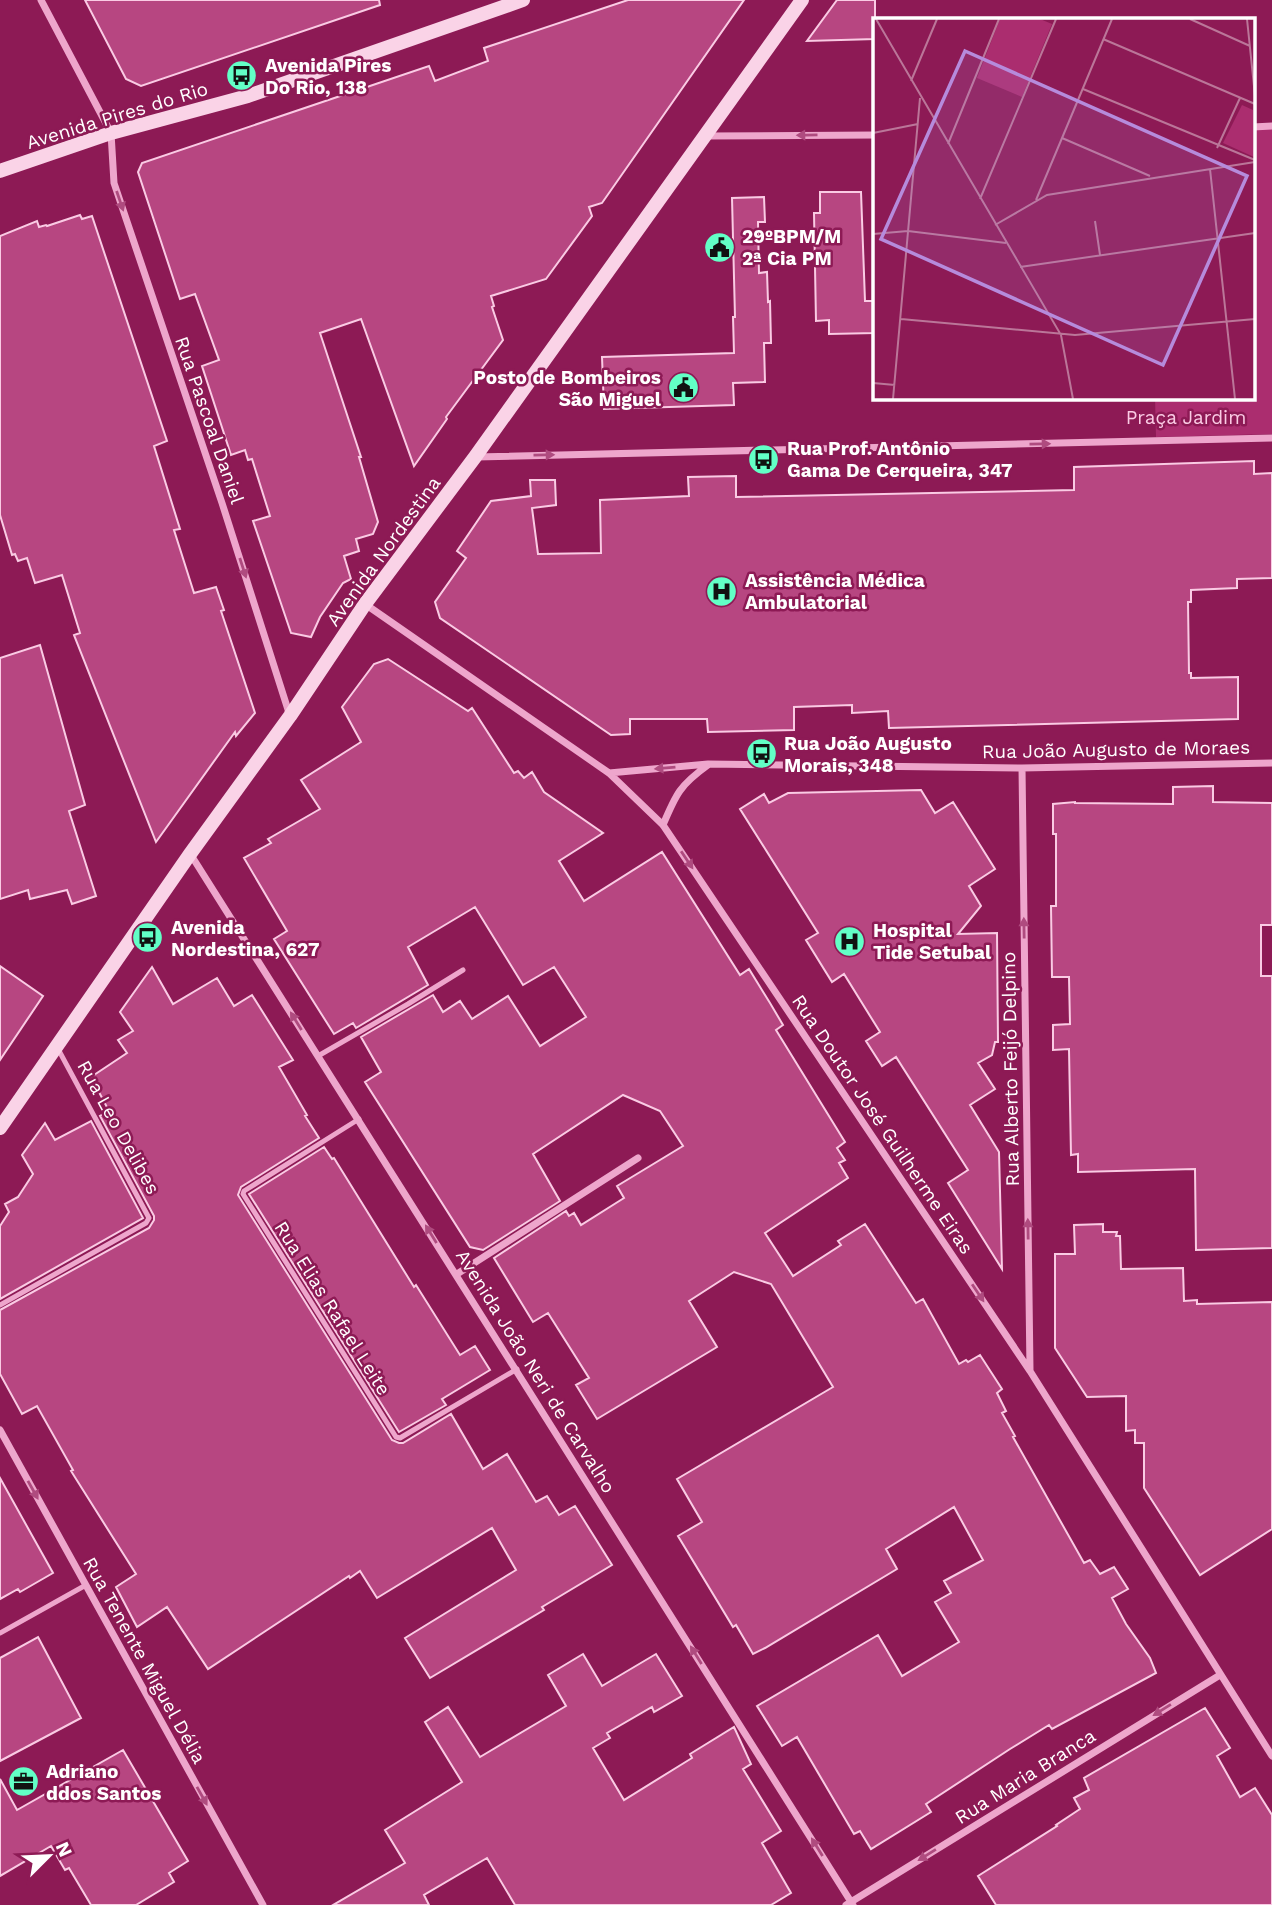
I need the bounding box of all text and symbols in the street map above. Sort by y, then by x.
inset map [873,18,1254,399]
place label: Avenida Pires Do Rio, 138 [265,54,391,99]
bus stop icon: Avenida Pires Do Rio, 138 [225,59,259,93]
street label: Avenida Pires do Rio [24,77,211,154]
one-way arrow [795,129,817,141]
one-way arrow [115,190,125,211]
place label: 29ºBPM/M 2ª Cia PM [742,225,841,270]
public building icon: 29ºBPM/M 2ª Cia PM [702,230,736,264]
street label: Rua Pascoal Daniel [170,333,249,507]
place label: Posto de Bombeiros São Miguel [473,366,662,411]
public building icon: Posto de Bombeiros São Miguel [667,371,701,405]
park label: Praça Jardim [1126,406,1246,429]
place label: Rua Prof. Antônio Gama De Cerqueira, 347 [787,437,1013,482]
one-way arrow [1030,438,1052,449]
bus stop icon: Rua Prof. Antônio Gama De Cerqueira, 347 [747,442,781,476]
one-way arrow [533,450,555,461]
street label: Avenida Nordestina [321,472,446,631]
one-way arrow [238,558,249,579]
place label: Assistência Médica Ambulatorial [745,569,925,614]
hospital icon: Assistência Médica Ambulatorial [705,574,739,608]
place label: Rua João Augusto Morais, 348 [784,732,952,777]
street label: Rua João Augusto de Moraes [982,736,1250,763]
bus stop icon: Rua João Augusto Morais, 348 [744,737,778,771]
one-way arrow [654,763,676,774]
one-way arrow [680,851,694,869]
place label: Avenida Nordestina, 627 [171,916,320,961]
one-way arrow [1018,917,1030,939]
place label: Hospital Tide Setubal [873,919,992,964]
bus stop icon: Avenida Nordestina, 627 [131,921,165,955]
hospital icon: Hospital Tide Setubal [833,924,867,958]
street label: Rua Alberto Feijó Delpino [997,952,1024,1186]
street label: Rua Doutor José Guilherme Eiras [787,990,978,1258]
one-way arrow [290,1012,303,1031]
street label: Rua Leo Delibes [72,1056,165,1198]
street label: Rua Elias Rafael Leite [270,1217,396,1399]
one-way arrow [1022,1218,1034,1240]
one-way arrow [425,1224,438,1244]
street label: Avenida João Neri de Carvalho [451,1245,620,1497]
one-way arrow [971,1283,984,1303]
one-way arrow [27,1480,39,1499]
street label: Rua Tenente Miguel Délia [78,1553,211,1768]
one-way arrow [690,1645,703,1664]
one-way arrow [1152,1704,1172,1717]
street label: Rua Maria Branca [951,1724,1100,1829]
place label: Adriano ddos Santos [46,1760,162,1805]
office icon: Adriano ddos Santos [6,1765,40,1799]
one-way arrow [196,1786,208,1806]
north arrow [14,1821,84,1891]
text: N [51,1838,77,1860]
one-way arrow [811,1838,824,1857]
one-way arrow [917,1849,936,1862]

